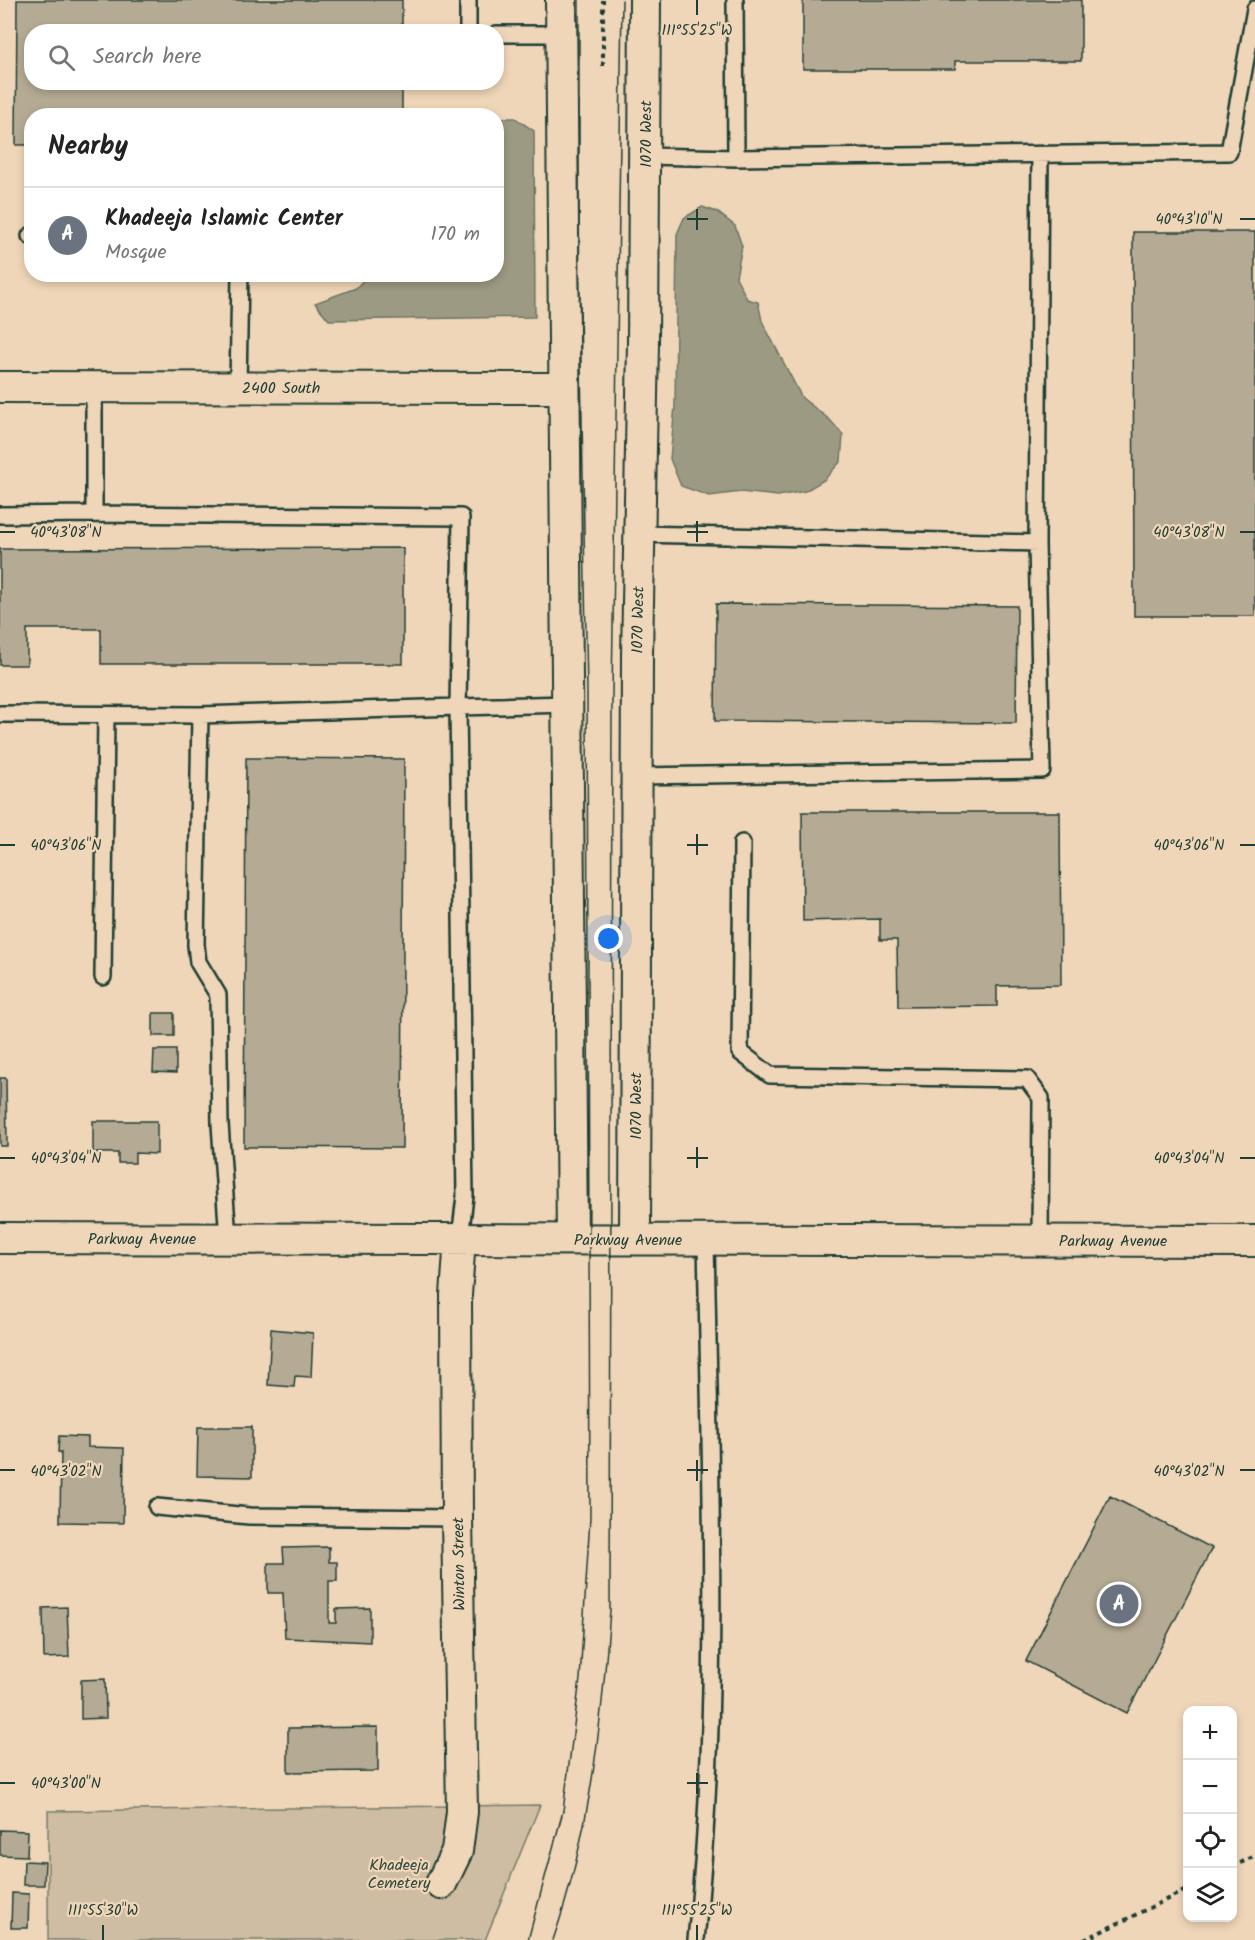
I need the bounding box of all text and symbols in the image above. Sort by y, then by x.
text: 111°55'25"W [662,19,733,43]
search box [24,24,504,90]
text: Search here [93,40,201,75]
icon: search [45,41,78,74]
street label: 1070 West [634,99,659,168]
text: Nearby [48,126,128,168]
text: Khadeeja Islamic Center [105,202,343,237]
text: 40°43'10"N [1155,208,1223,232]
text: A [61,219,74,251]
text: 170 m [431,219,480,251]
text: Mosque [105,237,166,269]
street label: 2400 South [242,376,320,401]
text: 40°43'08"N [30,521,102,545]
text: 40°43'08"N [1153,521,1225,545]
street label: 1070 West [625,585,652,654]
text: 40°43'06"N [31,834,101,858]
text: 40°43'06"N [1154,834,1224,858]
your location [594,924,623,953]
street label: 1070 West [624,1071,649,1140]
text: 40°43'04"N [31,1147,101,1171]
text: 40°43'04"N [1154,1147,1224,1171]
street label: Parkway Avenue [88,1227,196,1252]
street label: Parkway Avenue [574,1228,682,1253]
street label: Parkway Avenue [1059,1229,1167,1254]
text: 40°43'02"N [30,1460,102,1484]
text: 40°43'02"N [1153,1460,1225,1484]
street label: Winton Street [446,1516,473,1611]
pin: A [1100,1582,1138,1626]
map controls [1183,1706,1237,1922]
button: + [1183,1706,1237,1760]
button: − [1183,1760,1237,1814]
text: 40°43'00"N [31,1772,101,1796]
button: locate [1183,1814,1237,1868]
park label: Khadeeja Cemetery [368,1853,431,1896]
button: layers [1183,1868,1237,1922]
text: 111°55'30"W [68,1899,138,1923]
text: 111°55'25"W [662,1899,733,1923]

